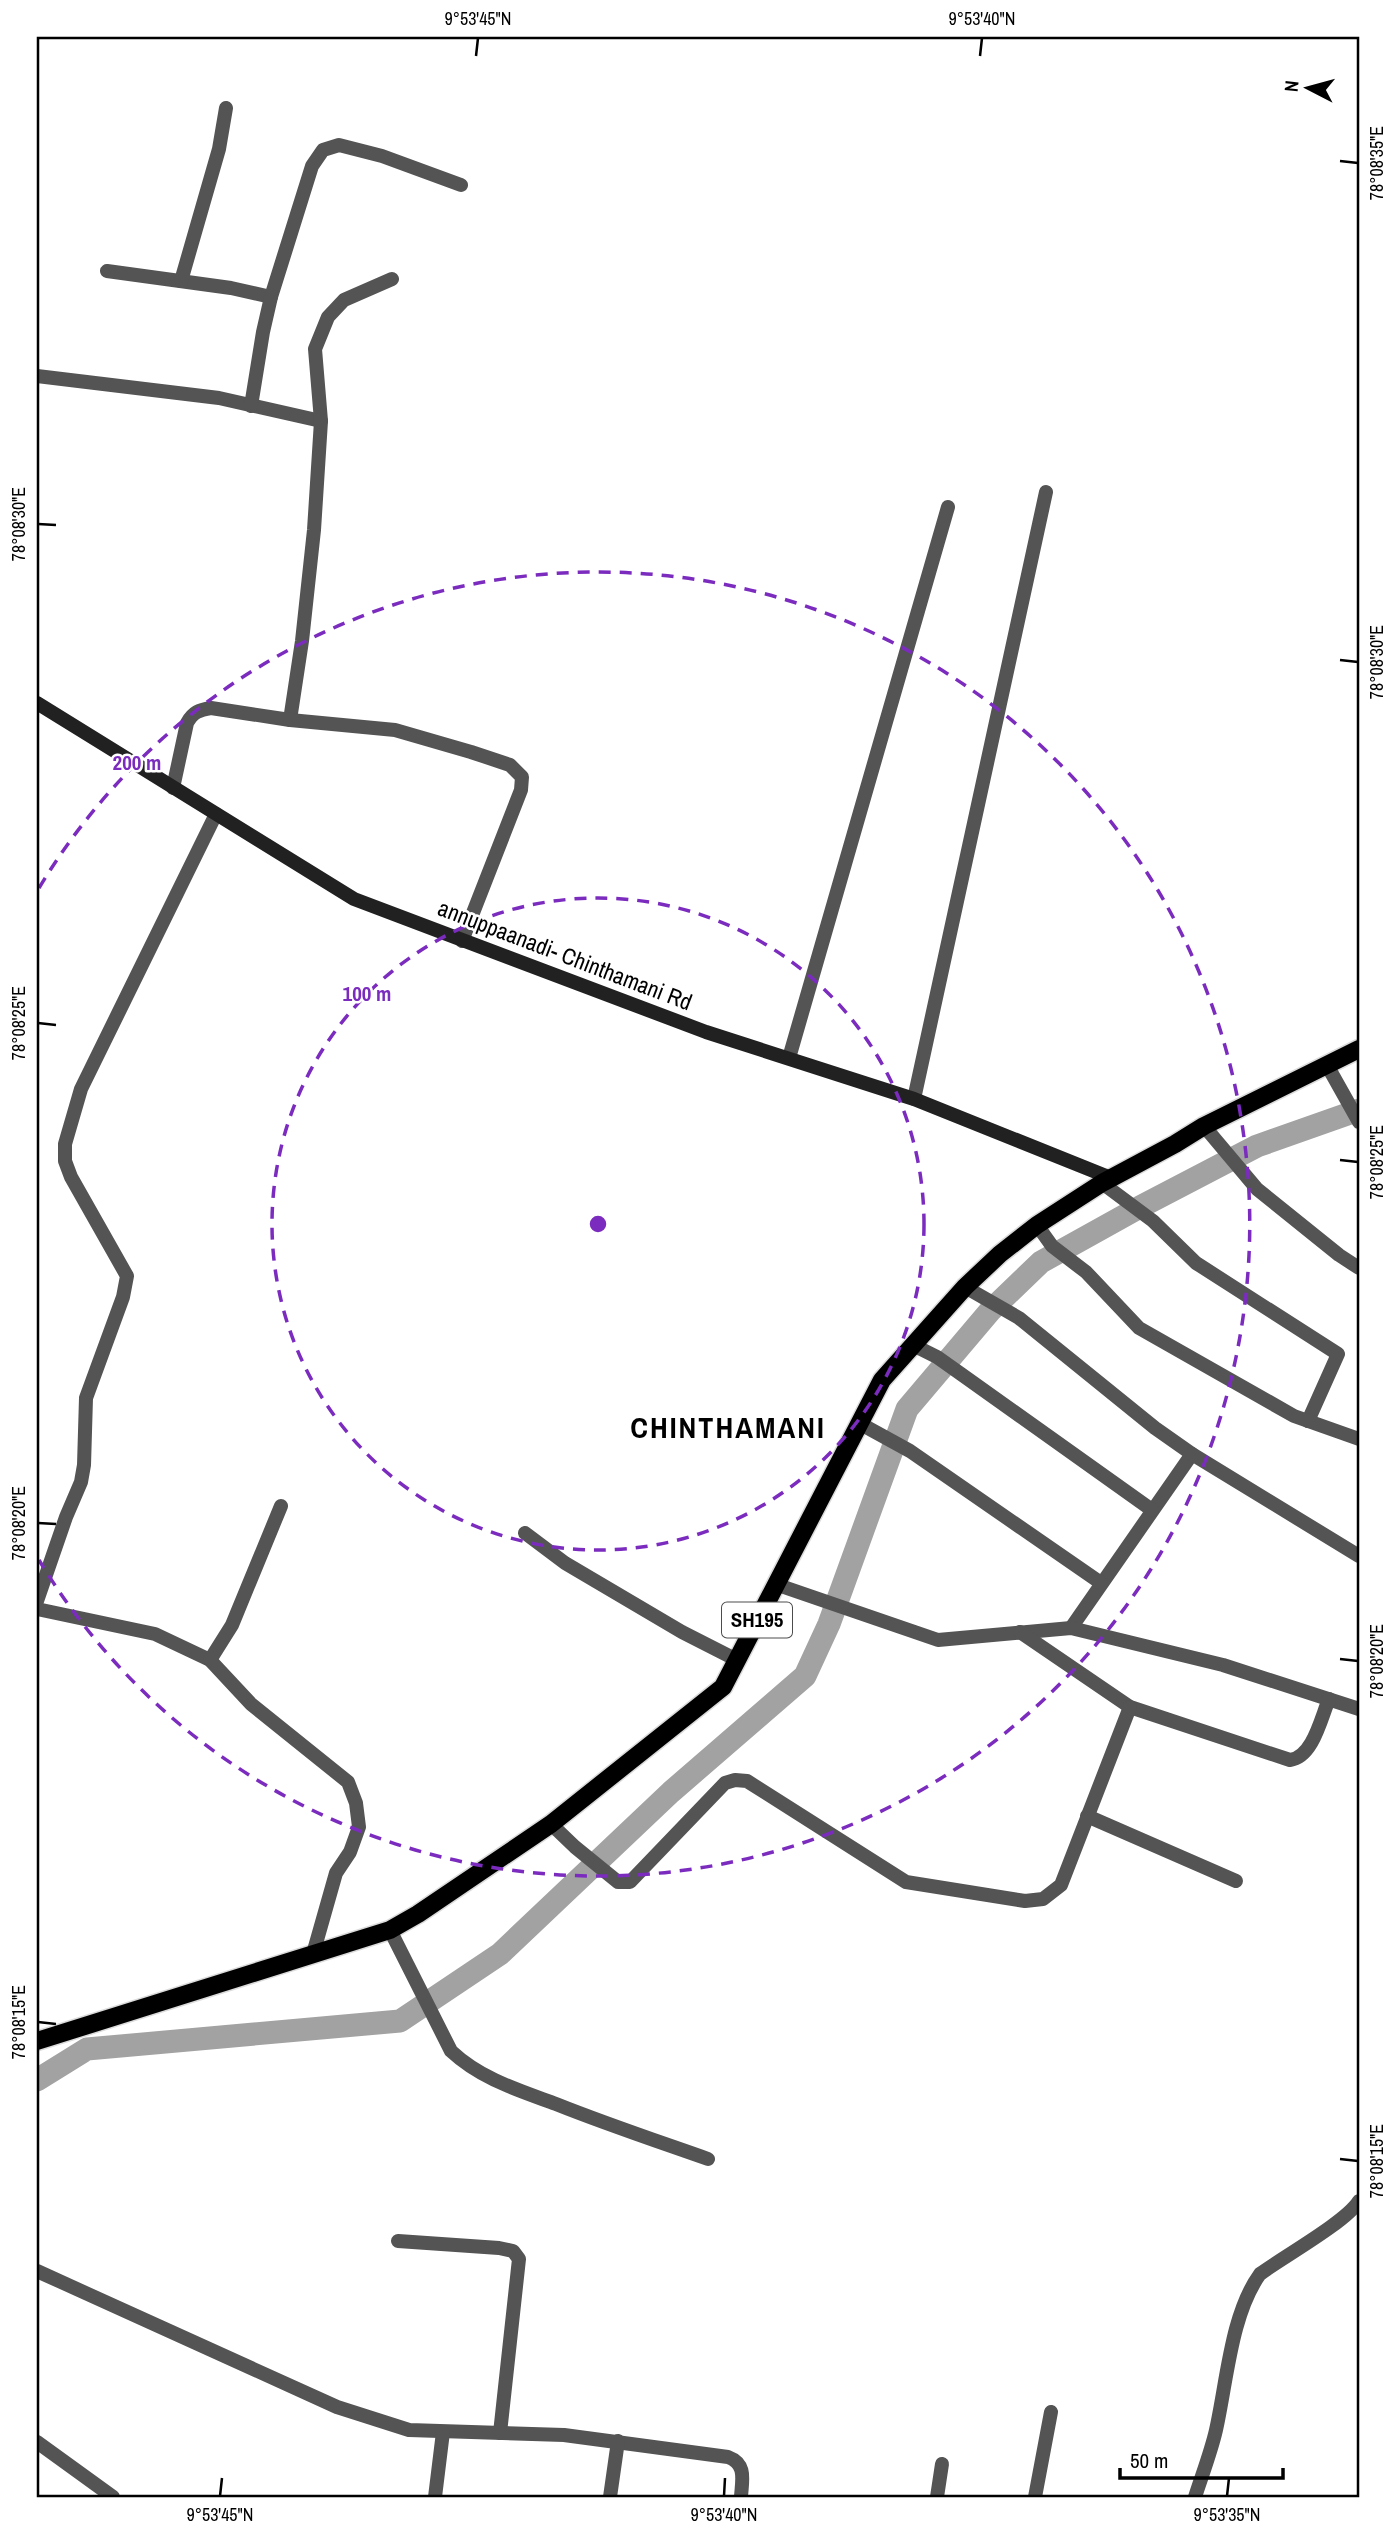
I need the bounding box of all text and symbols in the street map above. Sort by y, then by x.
text: 9°53'45"N [445,6,511,31]
text: 9°53'40"N [949,6,1015,31]
north arrow [1274,52,1344,122]
text: N [1278,79,1305,93]
text: 78°08'35"E [1364,126,1389,200]
text: 78°08'30"E [6,487,31,561]
text: 78°08'30"E [1364,625,1389,699]
text: 200 m [113,748,161,777]
street label: annuppaanadi- Chinthamani Rd [434,892,697,1017]
text: 100 m [343,979,391,1008]
text: 78°08'25"E [6,986,31,1060]
text: 78°08'25"E [1364,1125,1389,1199]
centre of rings [586,1212,610,1236]
district label: CHINTHAMANI [630,1407,826,1447]
text: 78°08'20"E [6,1486,31,1560]
road number: SH195 [722,1602,792,1638]
text: 78°08'20"E [1364,1624,1389,1698]
text: 78°08'15"E [6,1985,31,2059]
text: 78°08'15"E [1364,2124,1389,2198]
scale bar [1120,2436,1282,2480]
text: 50 m [1130,2446,1168,2475]
text: 9°53'45"N [187,2502,253,2527]
text: 9°53'40"N [691,2502,757,2527]
text: 9°53'35"N [1194,2502,1260,2527]

